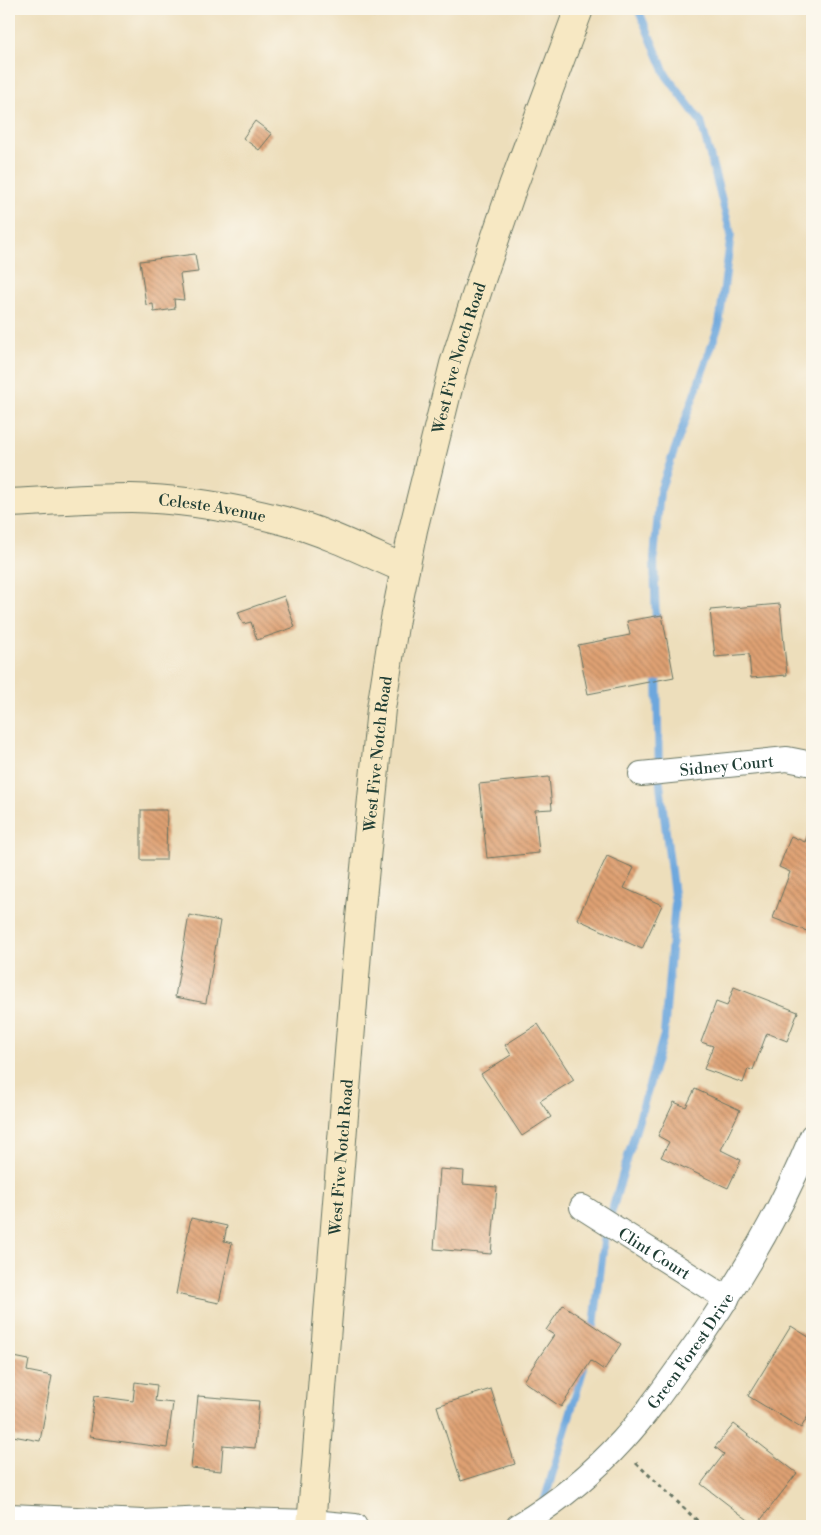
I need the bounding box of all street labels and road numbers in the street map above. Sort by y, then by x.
street label: West Five Notch Road [428,280,491,437]
street label: Celeste Avenue [158,490,268,527]
street label: West Five Notch Road [360,675,397,834]
street label: Sidney Court [679,751,775,781]
street label: West Five Notch Road [325,1078,358,1237]
street label: Clint Court [614,1224,694,1284]
street label: Green Forest Drive [643,1289,739,1414]

